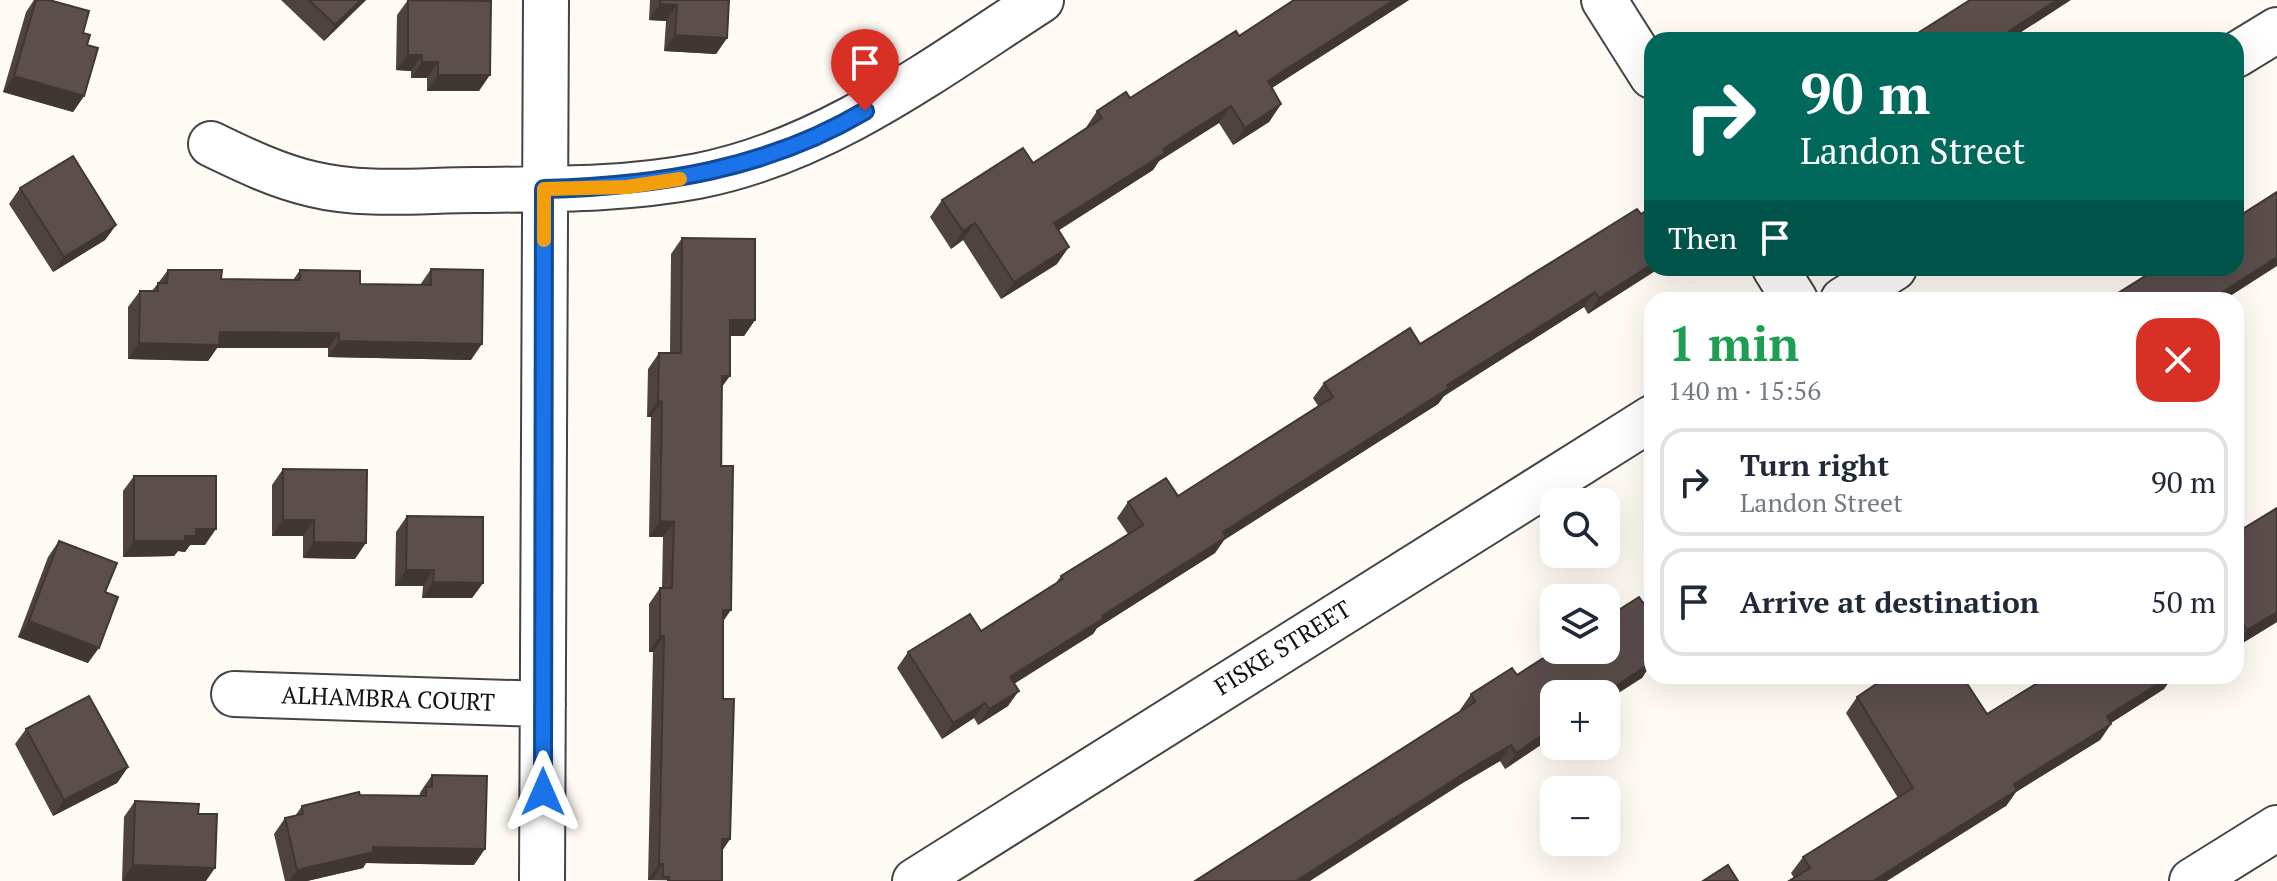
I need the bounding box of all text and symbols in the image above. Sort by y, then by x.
pin [831,29,899,111]
icon: arrive [843,41,887,85]
text: 90 m [1800,56,1930,130]
icon: right [1668,64,1772,168]
text: Landon Street [1800,127,2025,174]
icon: arrive [1753,216,1797,260]
text: Then [1668,218,1737,258]
text: 1 min [1668,311,1799,375]
button: close [2136,318,2220,402]
text: 140 m · 15:56 [1668,373,1821,407]
text: Turn right [1740,445,1889,485]
icon: right [1672,460,1716,504]
text: 90 m [2151,462,2216,502]
text: Landon Street [1740,485,1903,519]
map controls [1540,488,1620,856]
button: search [1540,488,1620,568]
icon: arrive [1672,580,1716,624]
text: Arrive at destination [1740,582,2039,622]
text: 50 m [2151,582,2216,622]
button: layers [1540,584,1620,664]
street label: FISKE STREET [1208,592,1357,702]
street label: ALHAMBRA COURT [281,678,496,718]
button: + [1540,680,1620,760]
position arrow [501,750,585,834]
button: − [1540,776,1620,856]

